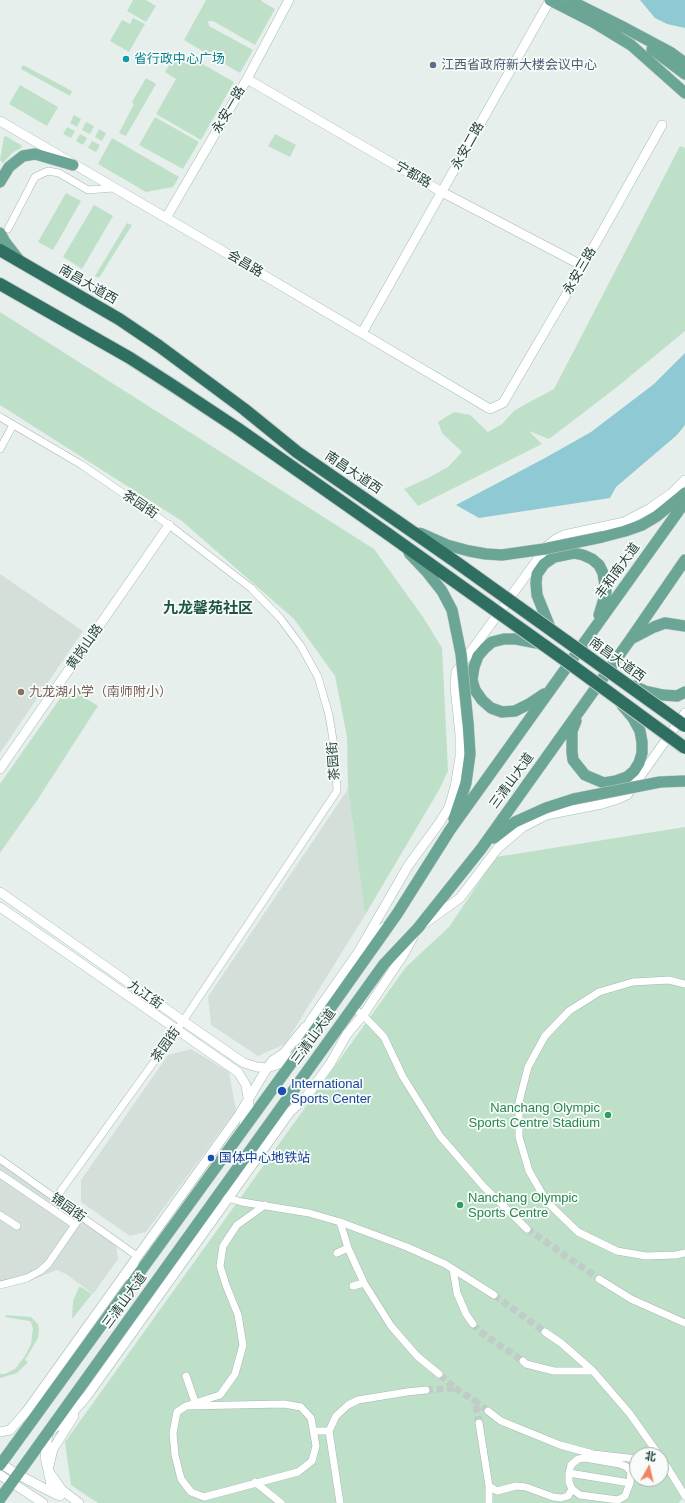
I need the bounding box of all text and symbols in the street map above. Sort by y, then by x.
place label: 省行政中心广场 [134,51,225,67]
marker: 省行政中心广场 [121,54,131,64]
place label: 江西省政府新大楼会议中心 [441,57,597,73]
marker: 江西省政府新大楼会议中心 [428,60,438,70]
street label: 永安一路 [209,84,249,136]
street label: 永安二路 [449,119,487,173]
street label: 宁都路 [392,158,434,192]
street label: 永安三路 [560,245,600,297]
street label: 会昌路 [224,247,266,281]
street label: 南昌大道西 [56,262,120,308]
street label: 南昌大道西 [322,448,384,498]
street label: 茶园街 [119,488,161,522]
street label: 丰和南大道 [593,540,643,602]
district label: 九龙馨苑社区 [163,600,253,618]
street label: 黄岗山路 [64,621,106,673]
street label: 南昌大道西 [586,635,648,685]
place label: 九龙湖小学（南师附小） [29,684,172,700]
marker: 九龙湖小学（南师附小） [16,687,26,697]
street label: 茶园街 [325,741,343,781]
street label: 三清山大道 [487,750,537,812]
street label: 九江街 [125,977,165,1013]
street label: 三清山大道 [289,1006,339,1068]
street label: 茶园街 [148,1025,184,1065]
place label: International Sports Center [291,1076,371,1107]
marker: International Sports Center [276,1085,288,1097]
place label: Nanchang Olympic Sports Centre Stadium [468,1100,600,1131]
marker: Nanchang Olympic Sports Centre Stadium [603,1110,613,1120]
place label: 国体中心地铁站 [219,1150,310,1166]
marker: 国体中心地铁站 [206,1153,216,1163]
street label: 锦园街 [48,1190,88,1226]
place label: Nanchang Olympic Sports Centre [468,1190,578,1221]
marker: Nanchang Olympic Sports Centre [455,1200,465,1210]
street label: 三清山大道 [100,1270,150,1332]
north arrow [629,1447,669,1487]
text: 北 [644,1449,657,1463]

